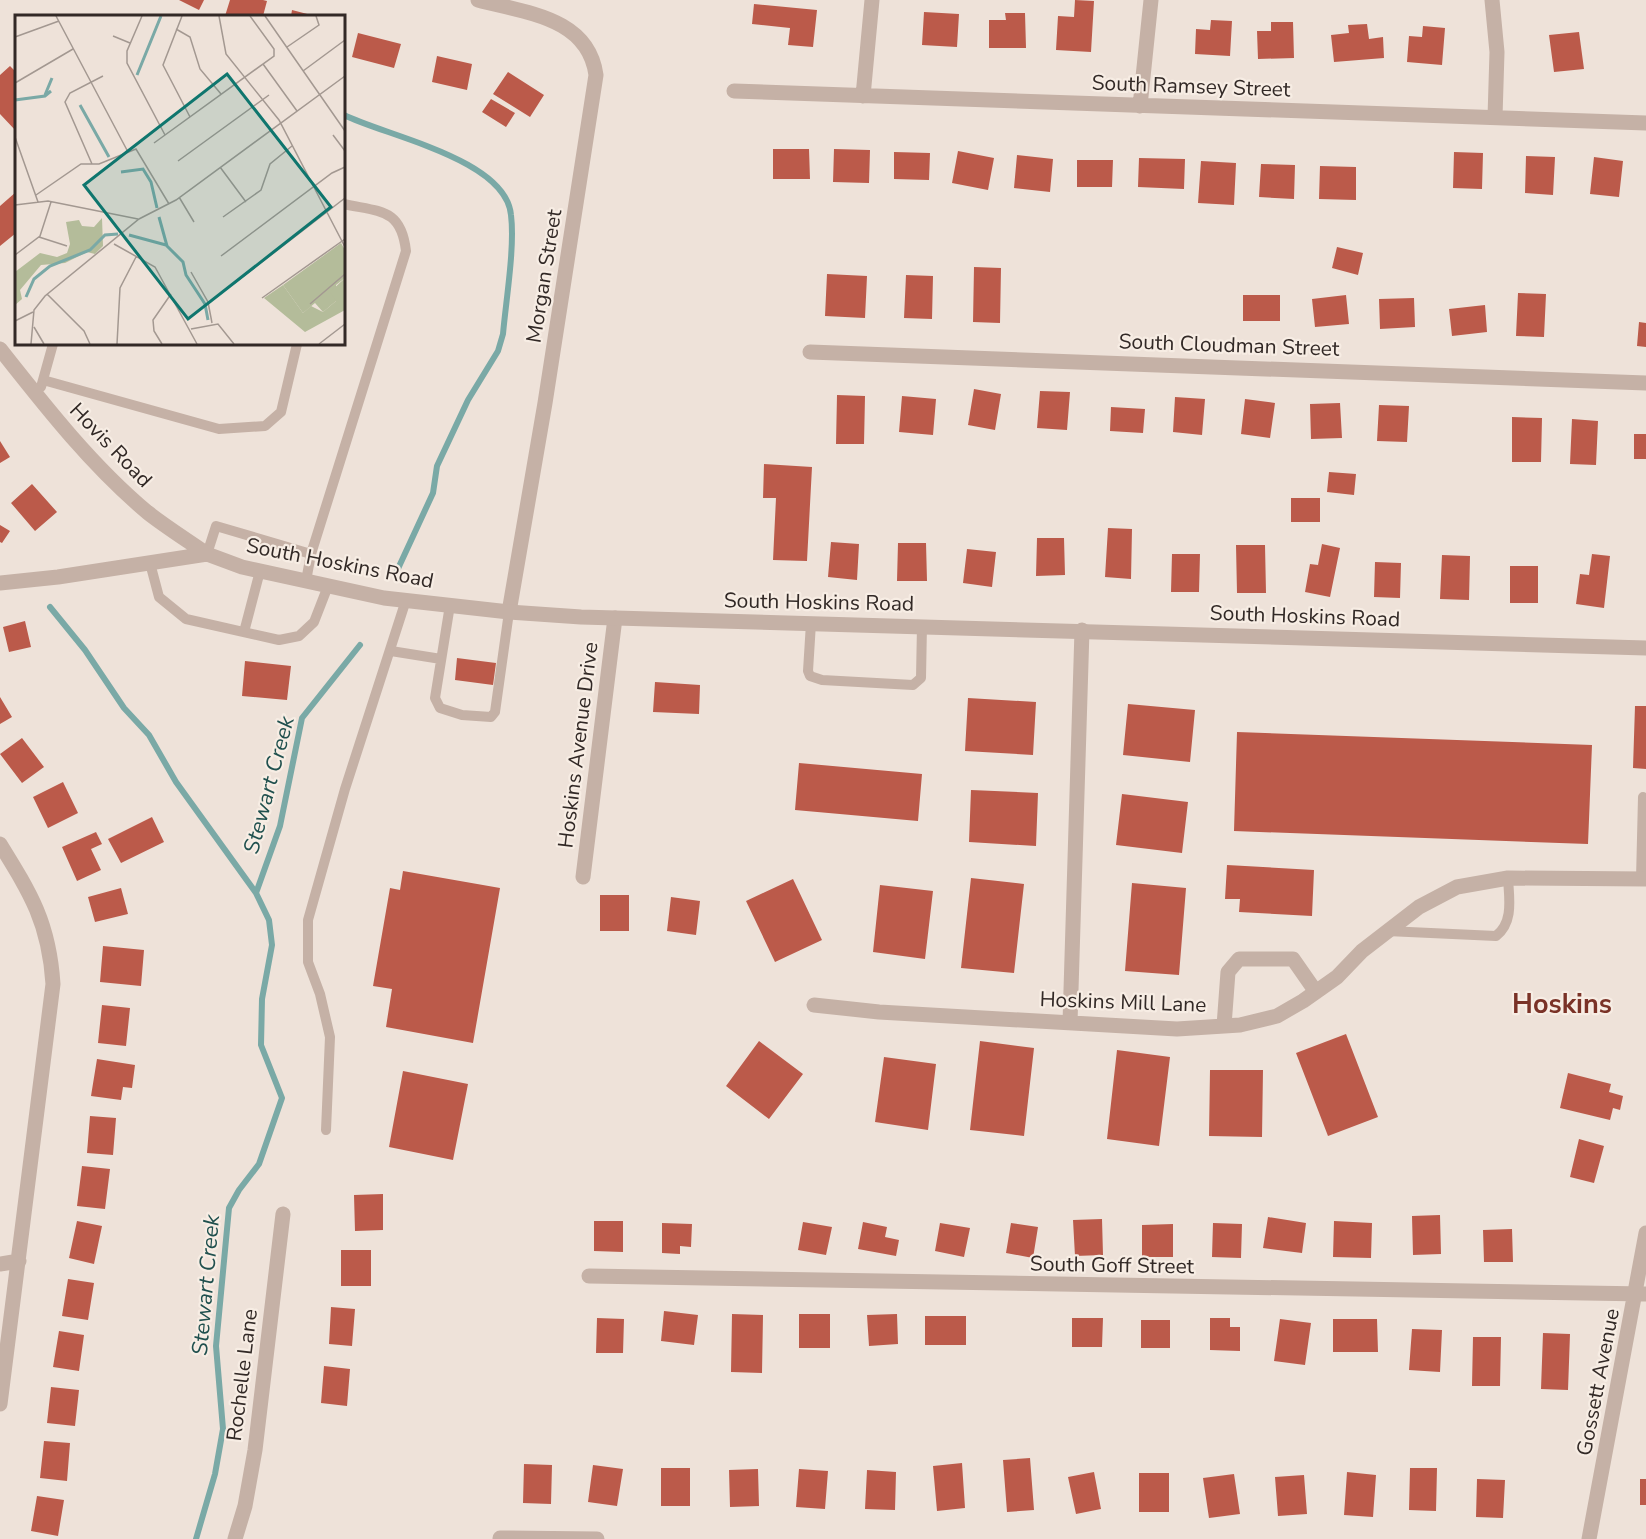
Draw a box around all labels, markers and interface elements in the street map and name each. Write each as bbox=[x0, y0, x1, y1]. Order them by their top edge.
inset map bbox=[15, 15, 345, 345]
street label: South Ramsey Street bbox=[1091, 69, 1291, 103]
street label: Morgan Street bbox=[520, 206, 568, 345]
street label: South Cloudman Street bbox=[1118, 327, 1340, 363]
street label: Hovis Road bbox=[64, 397, 158, 493]
street label: South Hoskins Road bbox=[244, 531, 436, 595]
street label: South Hoskins Road bbox=[724, 586, 914, 618]
street label: South Hoskins Road bbox=[1209, 599, 1401, 633]
street label: Hoskins Avenue Drive bbox=[551, 640, 605, 850]
water label: Stewart Creek bbox=[236, 712, 302, 857]
street label: Hoskins Mill Lane bbox=[1039, 985, 1207, 1019]
district label: Hoskins bbox=[1512, 986, 1612, 1023]
water label: Stewart Creek bbox=[185, 1212, 227, 1357]
street label: South Goff Street bbox=[1030, 1250, 1195, 1280]
street label: Gossett Avenue bbox=[1570, 1306, 1626, 1458]
street label: Rochelle Lane bbox=[220, 1307, 264, 1443]

